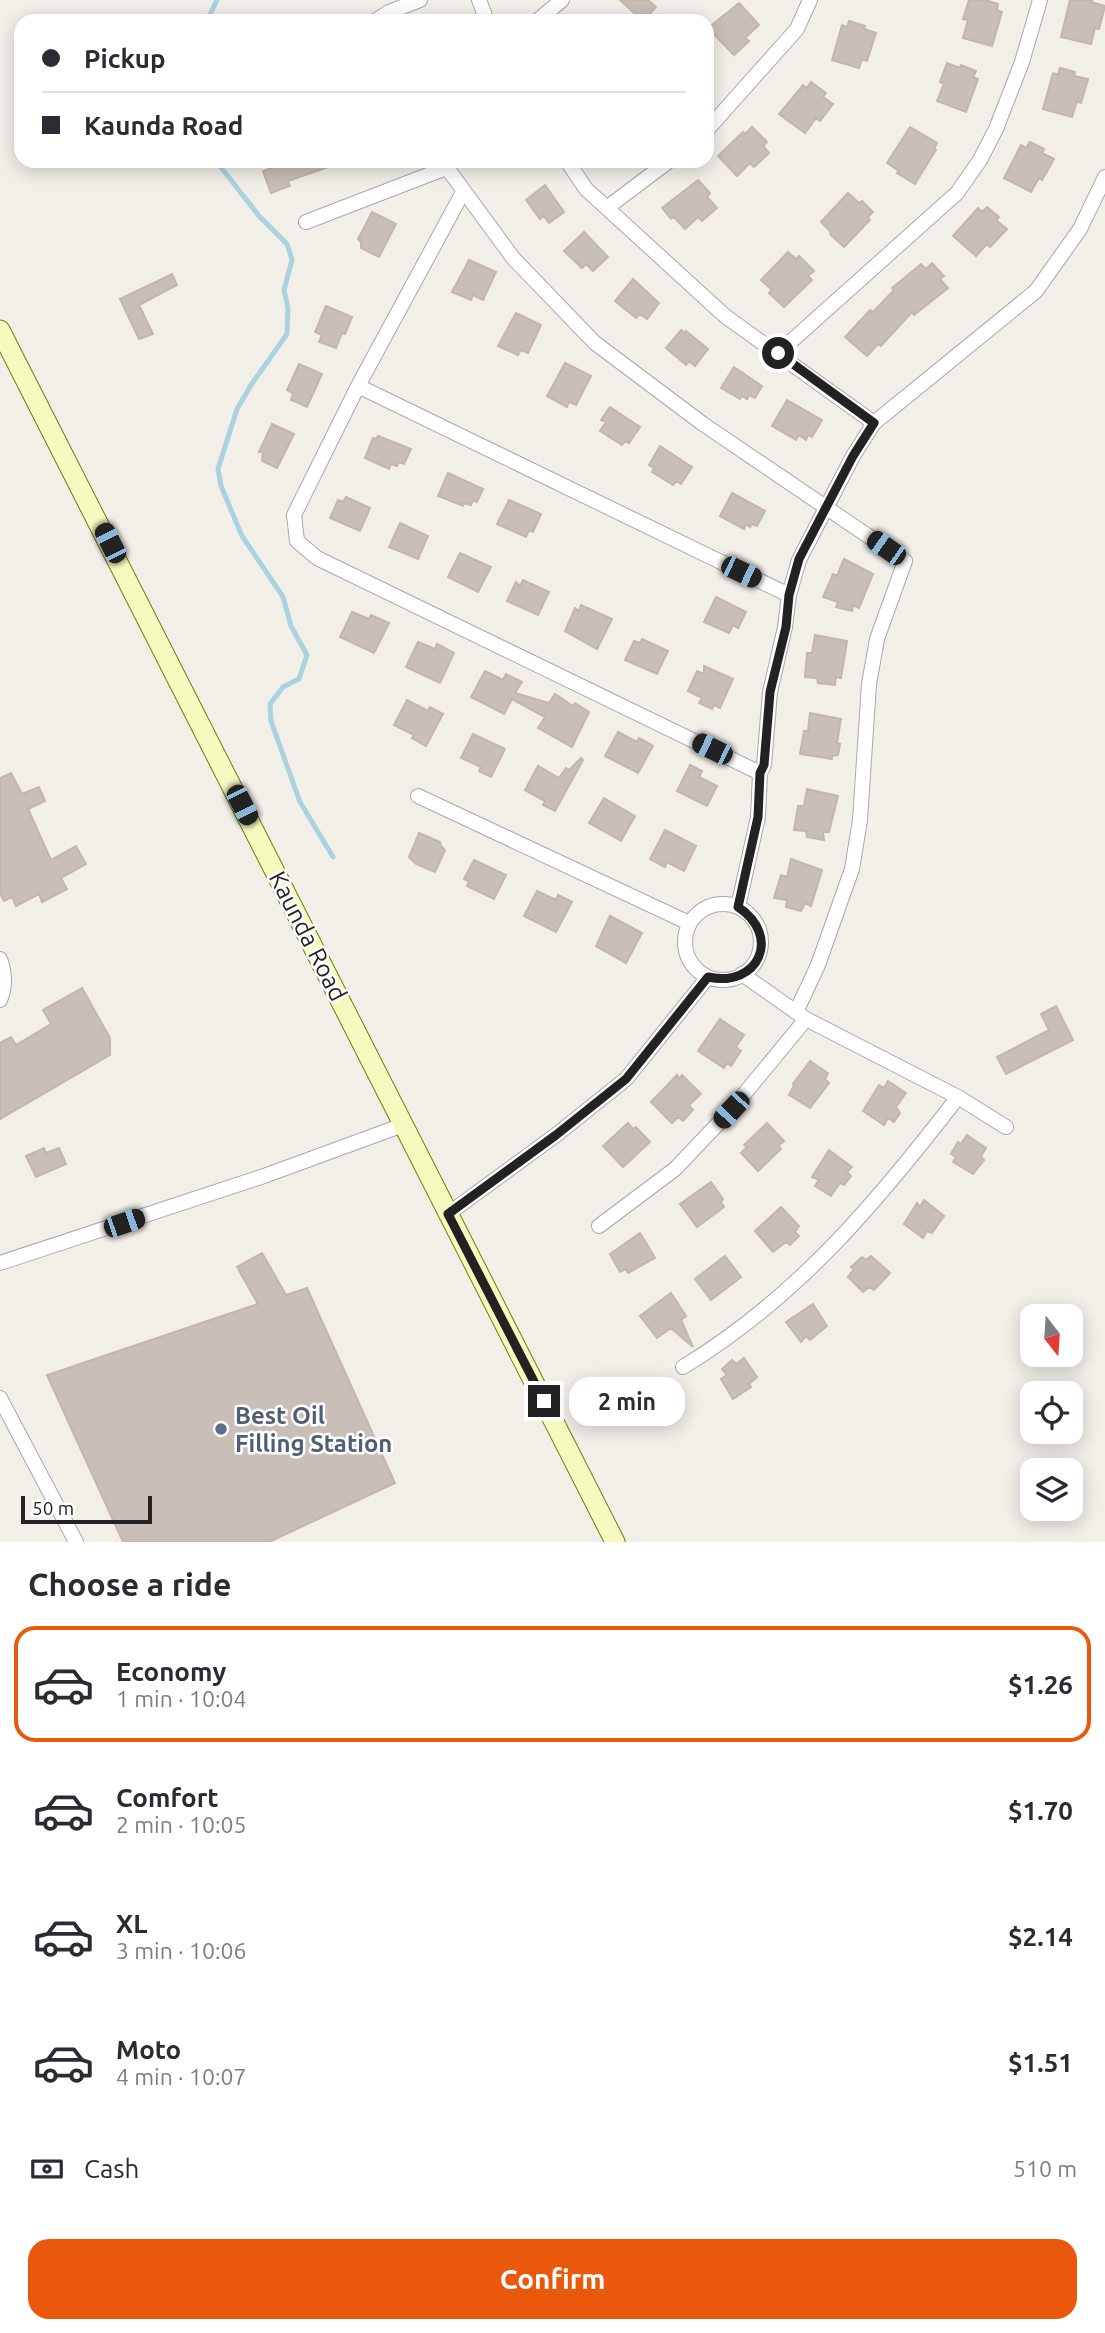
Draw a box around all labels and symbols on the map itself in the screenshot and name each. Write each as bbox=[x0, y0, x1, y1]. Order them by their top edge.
route start bbox=[762, 337, 794, 369]
car bbox=[92, 520, 129, 566]
car bbox=[863, 527, 910, 569]
car bbox=[718, 553, 765, 591]
car bbox=[689, 730, 736, 768]
car bbox=[224, 782, 261, 828]
street label: Kaunda Road bbox=[264, 867, 352, 1005]
car bbox=[709, 1087, 754, 1133]
car bbox=[101, 1206, 148, 1240]
north arrow bbox=[1020, 1304, 1083, 1367]
callout: 2 min bbox=[568, 1376, 684, 1426]
route end bbox=[528, 1385, 560, 1417]
place label: Best Oil Filling Station bbox=[235, 1402, 392, 1457]
marker: Best Oil Filling Station bbox=[213, 1421, 229, 1437]
scale bar bbox=[21, 1493, 152, 1525]

